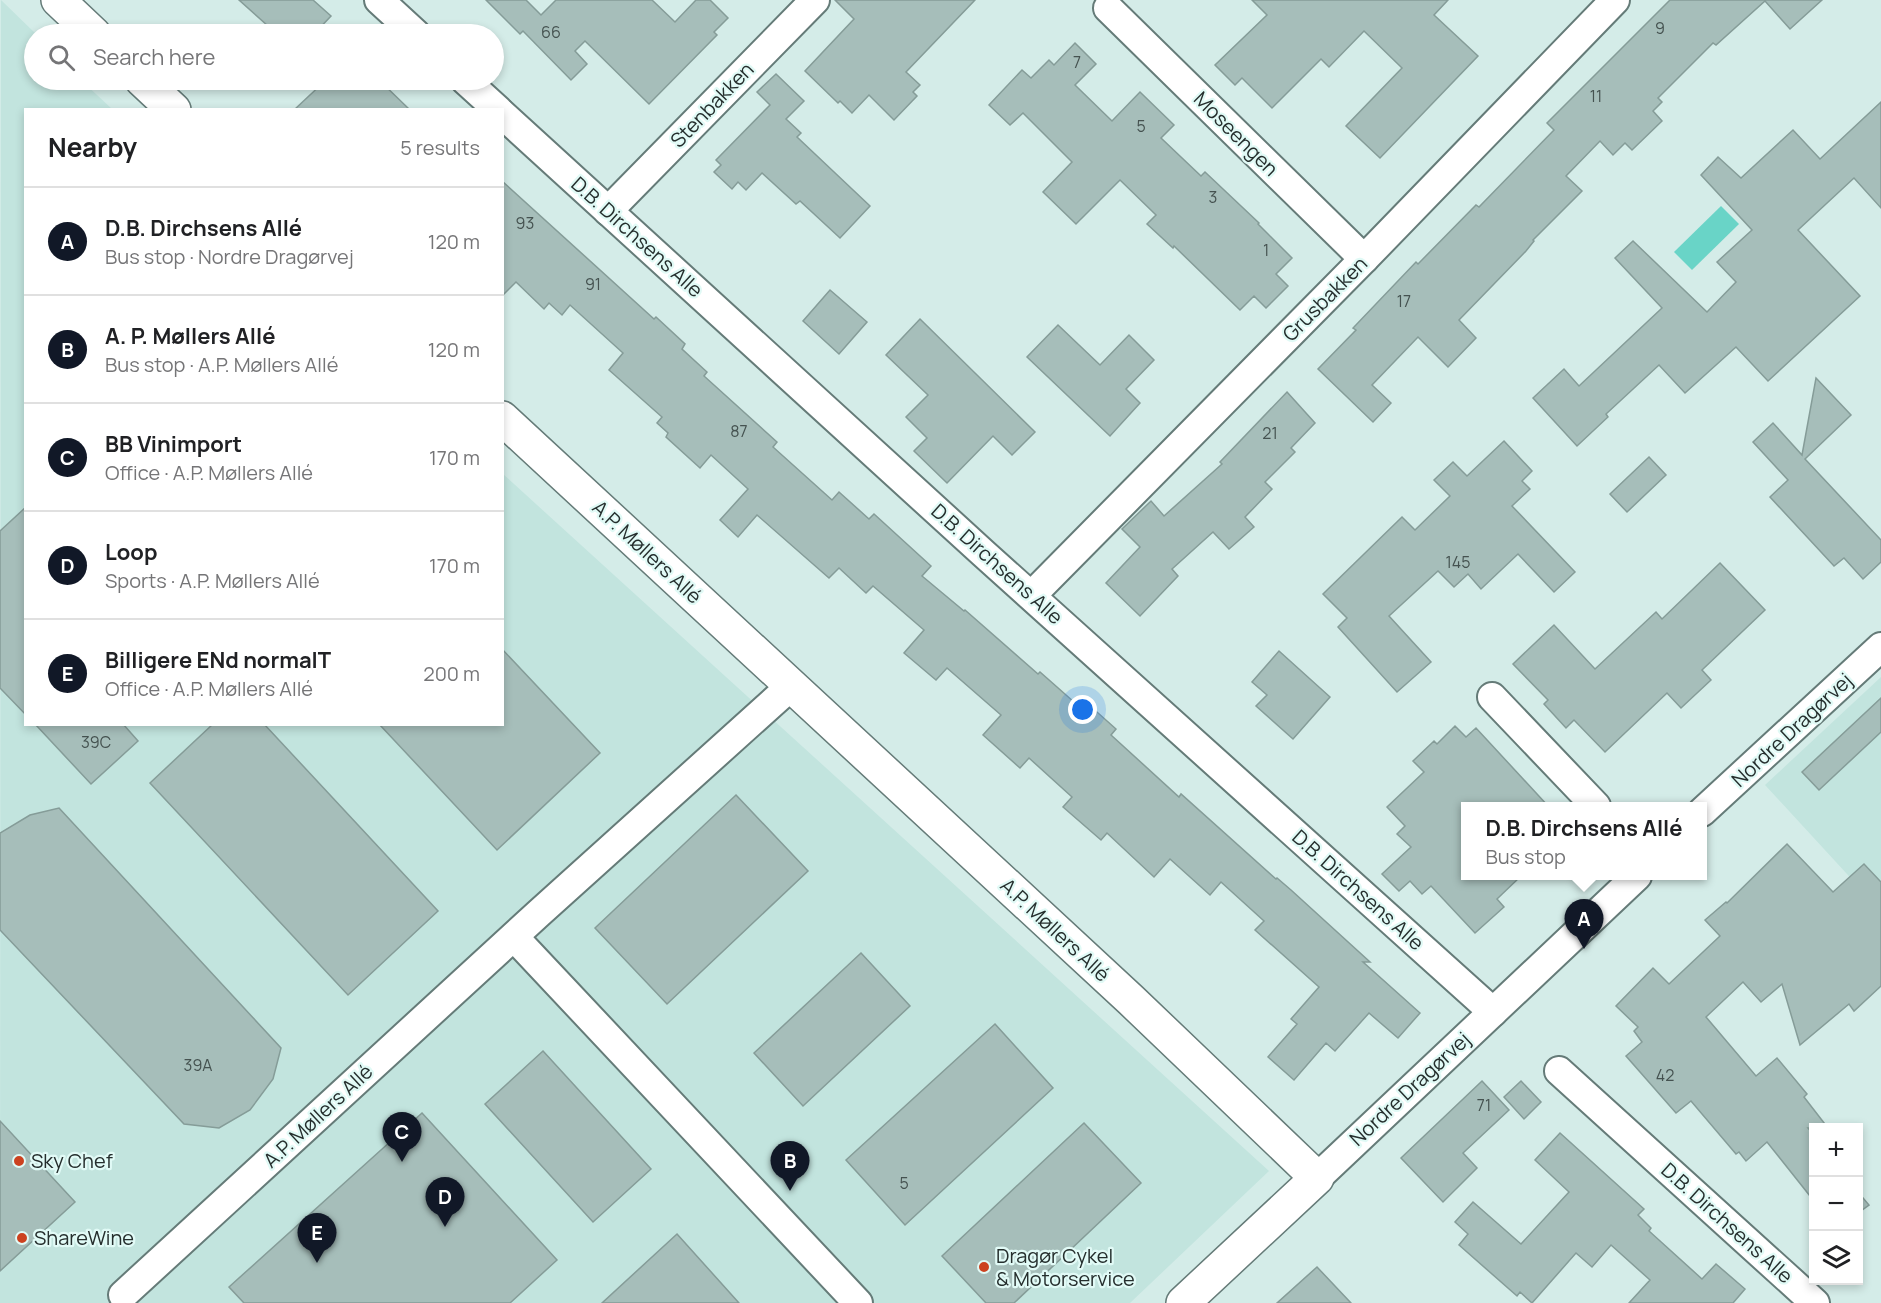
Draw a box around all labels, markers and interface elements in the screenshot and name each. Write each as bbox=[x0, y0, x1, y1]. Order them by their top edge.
house number: 9 bbox=[1655, 17, 1665, 39]
house number: 66 bbox=[541, 21, 561, 43]
search box bbox=[24, 24, 504, 90]
icon: search bbox=[45, 41, 78, 74]
text: Search here bbox=[93, 42, 215, 72]
house number: 7 bbox=[1073, 51, 1081, 73]
street label: Stenbakken bbox=[664, 56, 759, 153]
house number: 11 bbox=[1590, 85, 1602, 107]
street label: Moseengen bbox=[1188, 86, 1284, 182]
house number: 5 bbox=[1136, 115, 1146, 137]
text: Nearby bbox=[48, 129, 137, 165]
text: 5 results bbox=[400, 134, 480, 161]
street label: D.B. Dirchsens Alle bbox=[566, 170, 709, 303]
house number: 3 bbox=[1209, 186, 1217, 208]
house number: 93 bbox=[516, 212, 534, 234]
text: D.B. Dirchsens Allé bbox=[105, 213, 302, 243]
text: A bbox=[61, 228, 74, 255]
text: 120 m bbox=[428, 228, 480, 255]
house number: 1 bbox=[1263, 239, 1269, 261]
text: Bus stop · Nordre Dragørvej bbox=[105, 243, 354, 270]
street label: Grusbakken bbox=[1276, 250, 1373, 347]
house number: 91 bbox=[585, 273, 601, 295]
house number: 17 bbox=[1397, 290, 1411, 312]
text: A. P. Møllers Allé bbox=[105, 321, 275, 351]
text: B bbox=[61, 336, 74, 363]
text: 120 m bbox=[428, 336, 480, 363]
text: Bus stop · A.P. Møllers Allé bbox=[105, 351, 338, 378]
house number: 87 bbox=[730, 420, 748, 442]
house number: 21 bbox=[1262, 422, 1278, 444]
text: BB Vinimport bbox=[105, 429, 242, 459]
text: C bbox=[60, 444, 75, 471]
text: 170 m bbox=[429, 444, 480, 471]
text: Office · A.P. Møllers Allé bbox=[105, 459, 313, 486]
street label: A.P. Møllers Allé bbox=[587, 494, 708, 609]
street label: D.B. Dirchsens Alle bbox=[926, 497, 1069, 630]
text: Loop bbox=[105, 537, 157, 567]
house number: 145 bbox=[1446, 551, 1470, 573]
text: D bbox=[60, 552, 75, 579]
text: 170 m bbox=[429, 552, 480, 579]
text: Sports · A.P. Møllers Allé bbox=[105, 567, 320, 594]
text: Billigere ENd normalT bbox=[105, 645, 331, 675]
text: E bbox=[62, 660, 73, 687]
text: 200 m bbox=[423, 660, 480, 687]
street label: Nordre Dragørvej bbox=[1725, 667, 1858, 793]
text: Office · A.P. Møllers Allé bbox=[105, 675, 313, 702]
your location bbox=[1068, 695, 1097, 724]
house number: 39C bbox=[81, 731, 111, 753]
popup bbox=[1461, 802, 1707, 880]
text: D.B. Dirchsens Allé bbox=[1485, 813, 1683, 843]
street label: D.B. Dirchsens Alle bbox=[1287, 823, 1430, 956]
text: Bus stop bbox=[1485, 843, 1566, 870]
street label: A.P. Møllers Allé bbox=[995, 872, 1116, 987]
pin: A bbox=[1564, 900, 1604, 949]
street label: Nordre Dragørvej bbox=[1343, 1026, 1476, 1152]
house number: 39A bbox=[184, 1054, 212, 1076]
street label: A.P. Møllers Allé bbox=[257, 1058, 378, 1173]
house number: 42 bbox=[1656, 1064, 1674, 1086]
house number: 71 bbox=[1477, 1094, 1491, 1116]
pin: C bbox=[382, 1112, 422, 1162]
map controls bbox=[1809, 1123, 1863, 1285]
button: + bbox=[1809, 1123, 1863, 1177]
pin: B bbox=[770, 1142, 810, 1191]
place label: Sky Chef bbox=[31, 1147, 113, 1174]
marker: Sky Chef bbox=[12, 1154, 26, 1168]
street label: D.B. Dirchsens Alle bbox=[1656, 1156, 1799, 1289]
house number: 5 bbox=[899, 1172, 909, 1194]
button: − bbox=[1809, 1177, 1863, 1231]
pin: D bbox=[426, 1178, 464, 1227]
pin: E bbox=[298, 1214, 336, 1263]
place label: ShareWine bbox=[34, 1224, 134, 1251]
marker: ShareWine bbox=[15, 1231, 29, 1245]
button: layers bbox=[1809, 1231, 1863, 1285]
place label: Dragør Cykel & Motorservice bbox=[996, 1242, 1135, 1292]
marker: Dragør Cykel & Motorservice bbox=[977, 1260, 991, 1274]

